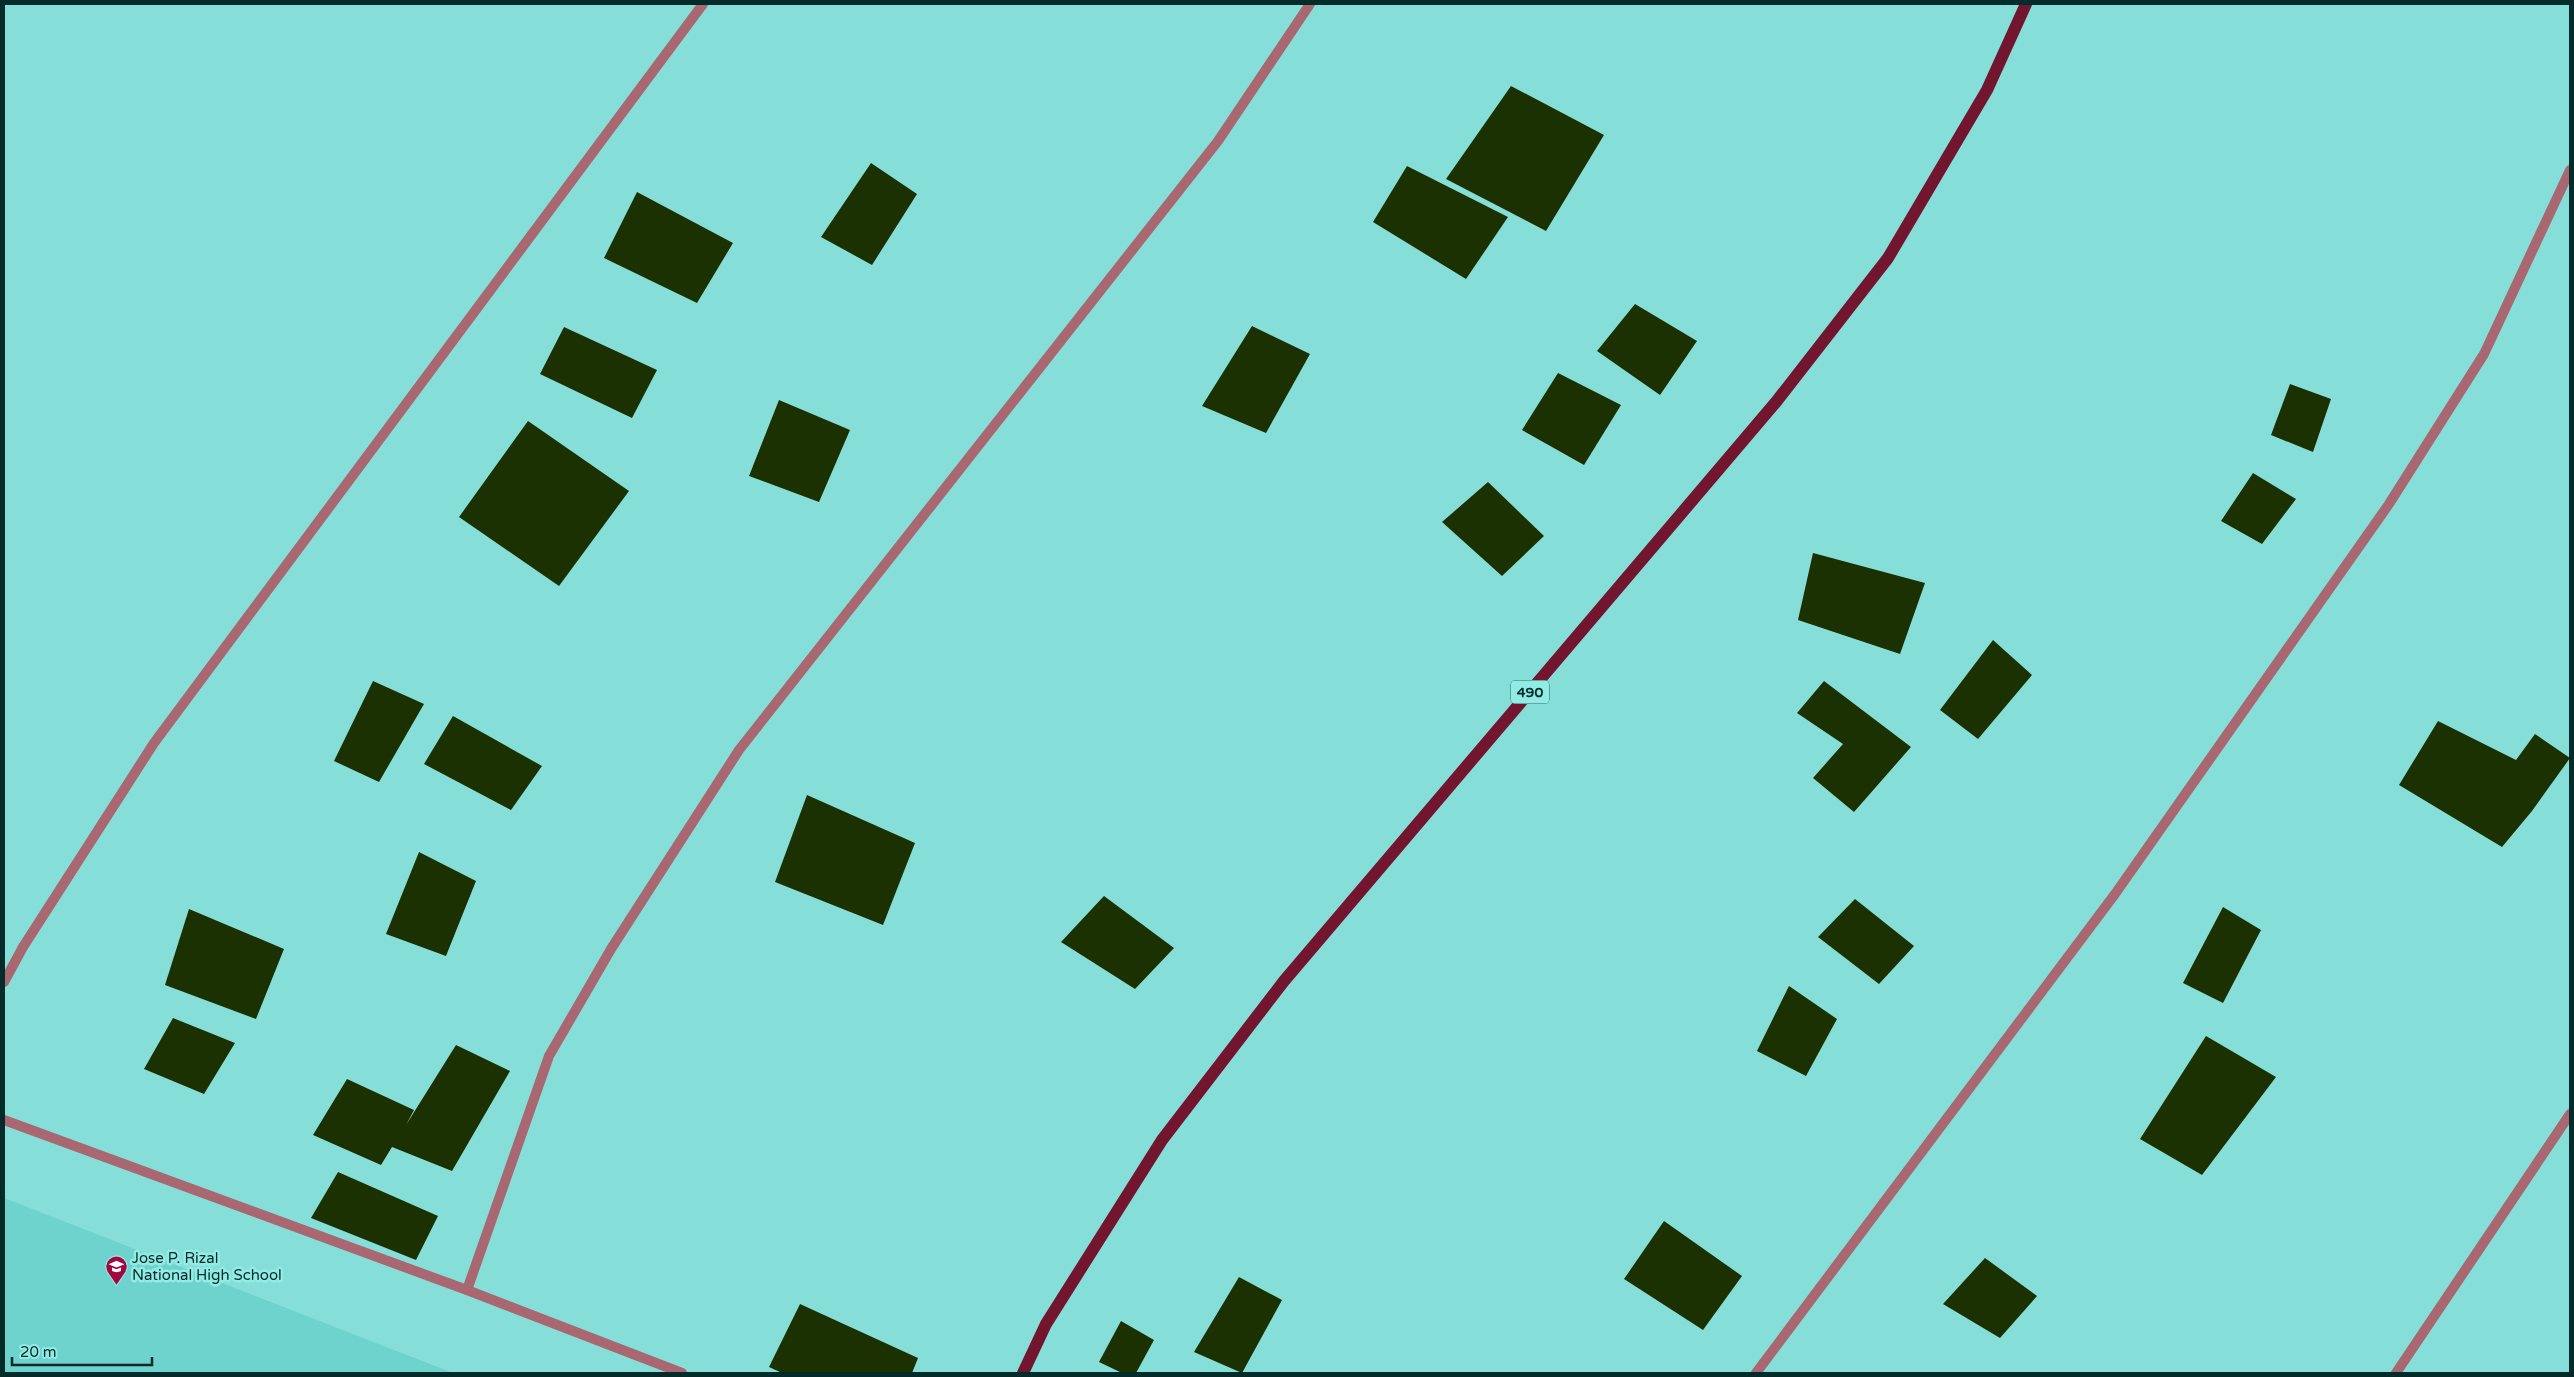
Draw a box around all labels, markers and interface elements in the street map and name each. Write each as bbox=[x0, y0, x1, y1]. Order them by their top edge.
road number: 490 bbox=[1511, 680, 1549, 704]
place label: Jose P. Rizal National High School bbox=[132, 1249, 282, 1284]
school or university icon: Jose P. Rizal National High School bbox=[104, 1255, 128, 1286]
scale bar bbox=[12, 1334, 152, 1366]
text: 20 m bbox=[20, 1343, 57, 1361]

